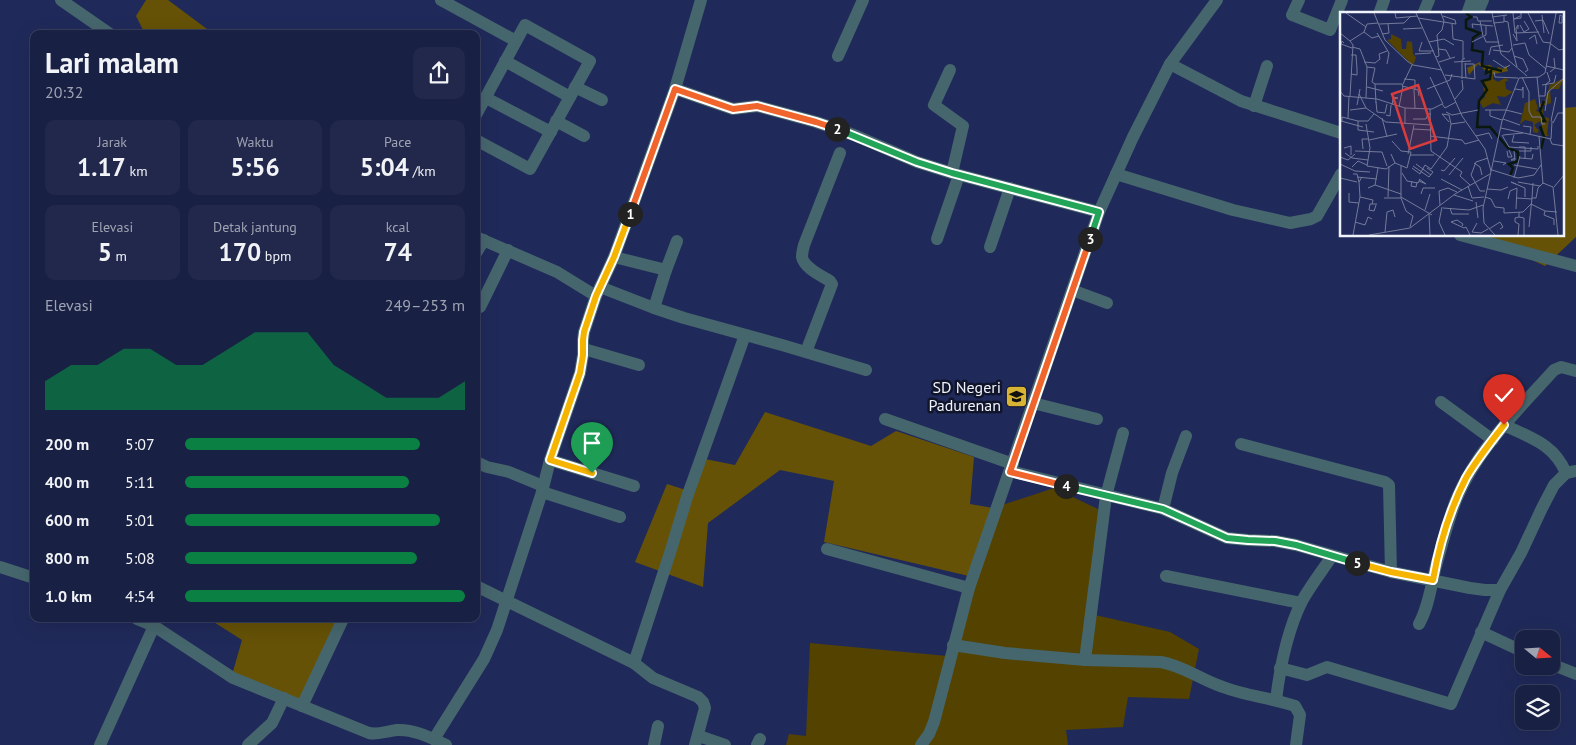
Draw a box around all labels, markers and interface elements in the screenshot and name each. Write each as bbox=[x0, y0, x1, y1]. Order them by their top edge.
inset map bbox=[1340, 12, 1564, 236]
text: Lari malam bbox=[45, 44, 179, 81]
button: share bbox=[413, 47, 465, 99]
text: 20:32 bbox=[45, 82, 83, 102]
pin: 2 bbox=[824, 116, 850, 142]
text: 2 bbox=[834, 120, 841, 138]
text: Jarak bbox=[98, 133, 127, 151]
text: Waktu bbox=[237, 133, 273, 151]
text: Pace bbox=[384, 133, 411, 151]
text: 1.17 bbox=[77, 151, 126, 183]
text: 5:56 bbox=[230, 151, 280, 183]
text: 5:04 bbox=[360, 151, 409, 183]
text: km bbox=[126, 162, 148, 180]
text: /km bbox=[409, 162, 436, 180]
pin: 1 bbox=[618, 202, 642, 226]
text: 1 bbox=[627, 205, 634, 223]
text: Elevasi bbox=[91, 218, 133, 236]
text: Detak jantung bbox=[213, 218, 297, 236]
text: kcal bbox=[386, 218, 410, 236]
pin: 3 bbox=[1078, 226, 1102, 252]
text: 3 bbox=[1087, 230, 1094, 248]
text: 5 bbox=[98, 236, 112, 268]
text: 170 bbox=[219, 236, 261, 268]
text: 74 bbox=[383, 236, 412, 268]
text: m bbox=[112, 247, 127, 265]
text: bpm bbox=[261, 247, 291, 265]
text: Elevasi bbox=[45, 295, 93, 315]
text: 249–253 m bbox=[385, 295, 465, 315]
pin bbox=[1483, 374, 1525, 425]
place label: SD Negeri Padurenan bbox=[928, 377, 1001, 415]
icon: check bbox=[1490, 381, 1518, 409]
school or university icon: SD Negeri Padurenan bbox=[1005, 384, 1029, 408]
pin bbox=[571, 422, 613, 473]
icon: arrive bbox=[578, 429, 606, 457]
text: 200 m bbox=[45, 434, 89, 454]
text: 5:07 bbox=[125, 434, 155, 454]
text: 400 m bbox=[45, 472, 89, 492]
text: 5:11 bbox=[125, 472, 155, 492]
pin: 4 bbox=[1054, 474, 1078, 498]
text: 4 bbox=[1063, 477, 1070, 495]
text: 600 m bbox=[45, 510, 89, 530]
text: 5:01 bbox=[125, 510, 155, 530]
text: 800 m bbox=[45, 548, 89, 568]
text: 5:08 bbox=[125, 548, 155, 568]
pin: 5 bbox=[1344, 550, 1370, 576]
text: 5 bbox=[1354, 554, 1361, 572]
text: 1.0 km bbox=[45, 586, 92, 606]
text: 4:54 bbox=[125, 586, 155, 606]
north arrow bbox=[1515, 630, 1560, 675]
map controls bbox=[1515, 630, 1560, 730]
button: layers bbox=[1515, 685, 1560, 730]

